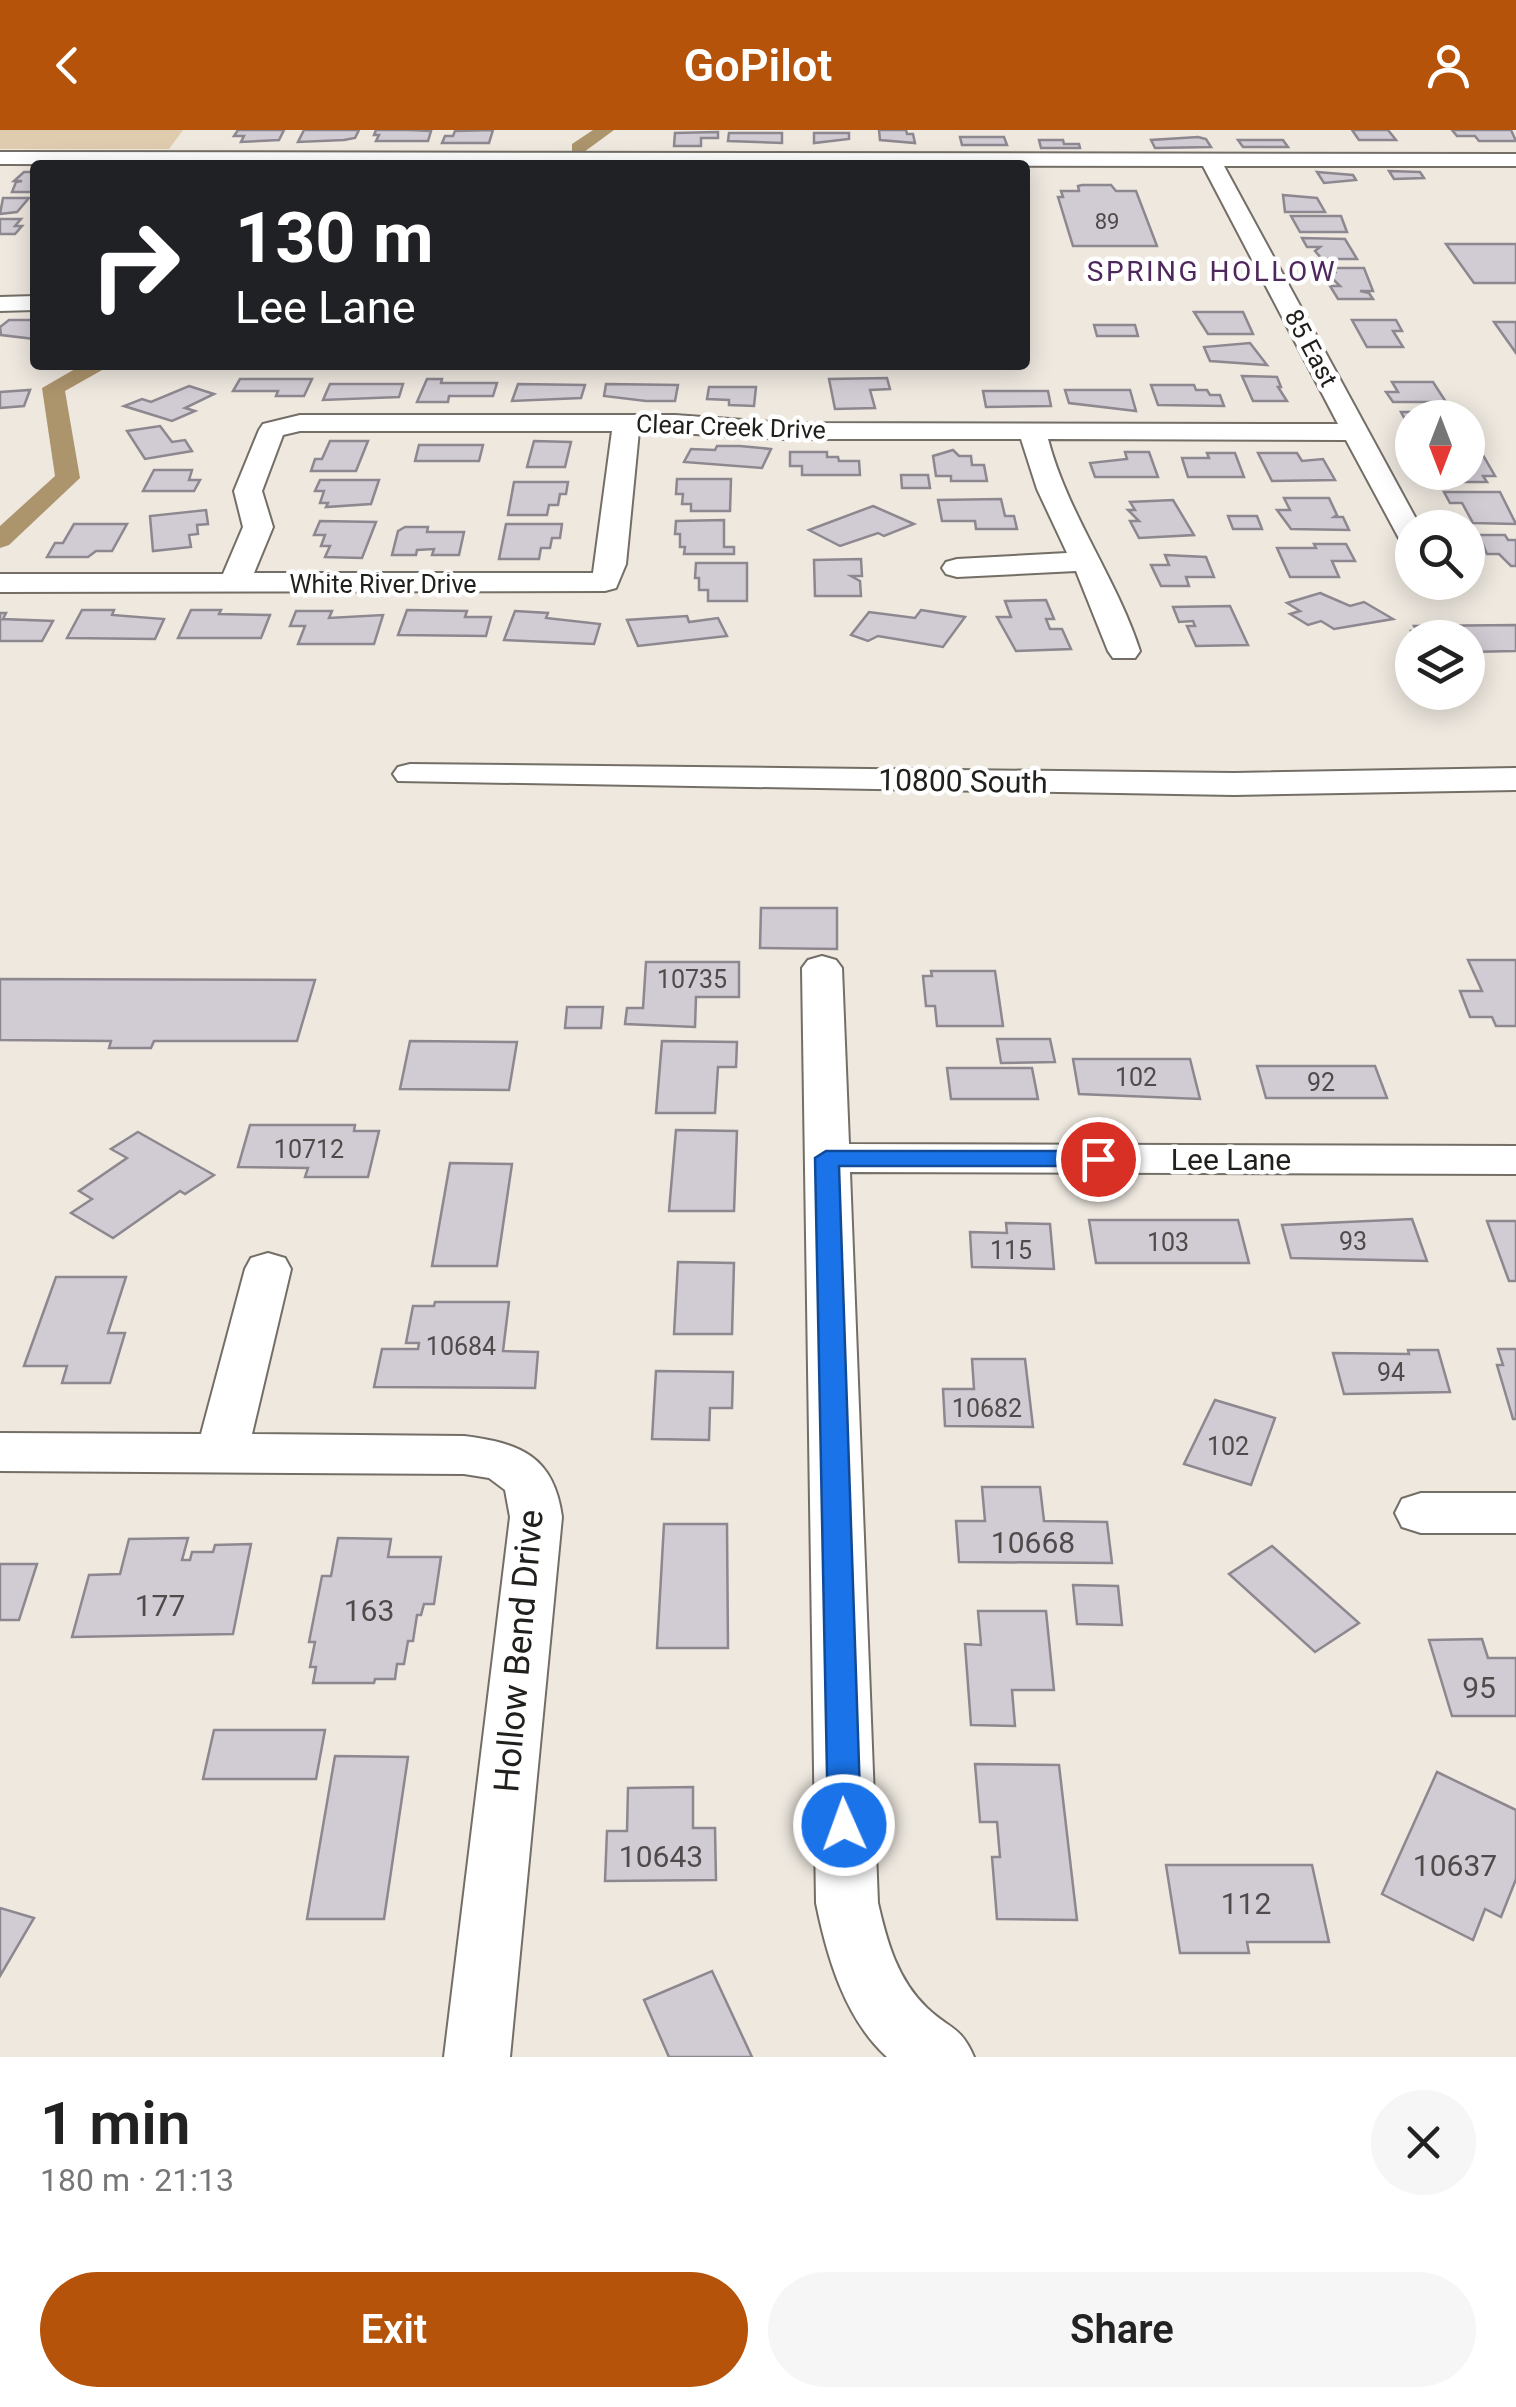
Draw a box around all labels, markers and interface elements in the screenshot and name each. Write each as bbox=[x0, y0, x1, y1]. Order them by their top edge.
icon: back bbox=[40, 38, 95, 93]
icon: person bbox=[1421, 38, 1476, 93]
text: GoPilot bbox=[684, 39, 832, 92]
text: 130 m bbox=[235, 197, 434, 279]
icon: right bbox=[70, 200, 200, 330]
house number: 89 bbox=[1095, 209, 1119, 234]
district label: SPRING HOLLOW bbox=[1087, 255, 1337, 288]
text: Lee Lane bbox=[235, 281, 416, 334]
street label: 85 East bbox=[1279, 304, 1343, 392]
north arrow bbox=[1395, 400, 1485, 490]
map controls bbox=[1395, 400, 1485, 710]
street label: Clear Creek Drive bbox=[636, 409, 826, 445]
button: search bbox=[1395, 510, 1485, 600]
street label: White River Drive bbox=[289, 570, 477, 599]
button: layers bbox=[1395, 620, 1485, 710]
street label: 10800 South bbox=[878, 762, 1048, 800]
house number: 10735 bbox=[657, 965, 727, 994]
house number: 102 bbox=[1115, 1063, 1157, 1092]
house number: 92 bbox=[1307, 1068, 1335, 1097]
pin bbox=[1056, 1117, 1141, 1202]
icon: arrive bbox=[1071, 1132, 1126, 1187]
house number: 10712 bbox=[274, 1135, 344, 1164]
street label: Lee Lane bbox=[1171, 1142, 1291, 1177]
house number: 93 bbox=[1339, 1227, 1367, 1256]
house number: 103 bbox=[1147, 1228, 1189, 1257]
house number: 115 bbox=[990, 1236, 1032, 1265]
house number: 10684 bbox=[426, 1332, 496, 1361]
house number: 94 bbox=[1377, 1358, 1405, 1387]
house number: 10682 bbox=[952, 1394, 1022, 1423]
house number: 102 bbox=[1207, 1432, 1249, 1461]
street label: Hollow Bend Drive bbox=[486, 1508, 552, 1794]
house number: 10668 bbox=[991, 1525, 1075, 1560]
house number: 177 bbox=[135, 1588, 185, 1623]
house number: 163 bbox=[344, 1593, 394, 1628]
house number: 95 bbox=[1462, 1670, 1496, 1705]
position arrow bbox=[792, 1773, 896, 1877]
house number: 10643 bbox=[619, 1839, 703, 1874]
house number: 10637 bbox=[1413, 1848, 1497, 1883]
house number: 112 bbox=[1221, 1886, 1271, 1921]
text: 1 min bbox=[40, 2088, 190, 2159]
button: close bbox=[1371, 2090, 1476, 2195]
text: 180 m · 21:13 bbox=[40, 2161, 234, 2199]
button: Exit bbox=[40, 2272, 748, 2387]
button: Share bbox=[768, 2272, 1476, 2387]

